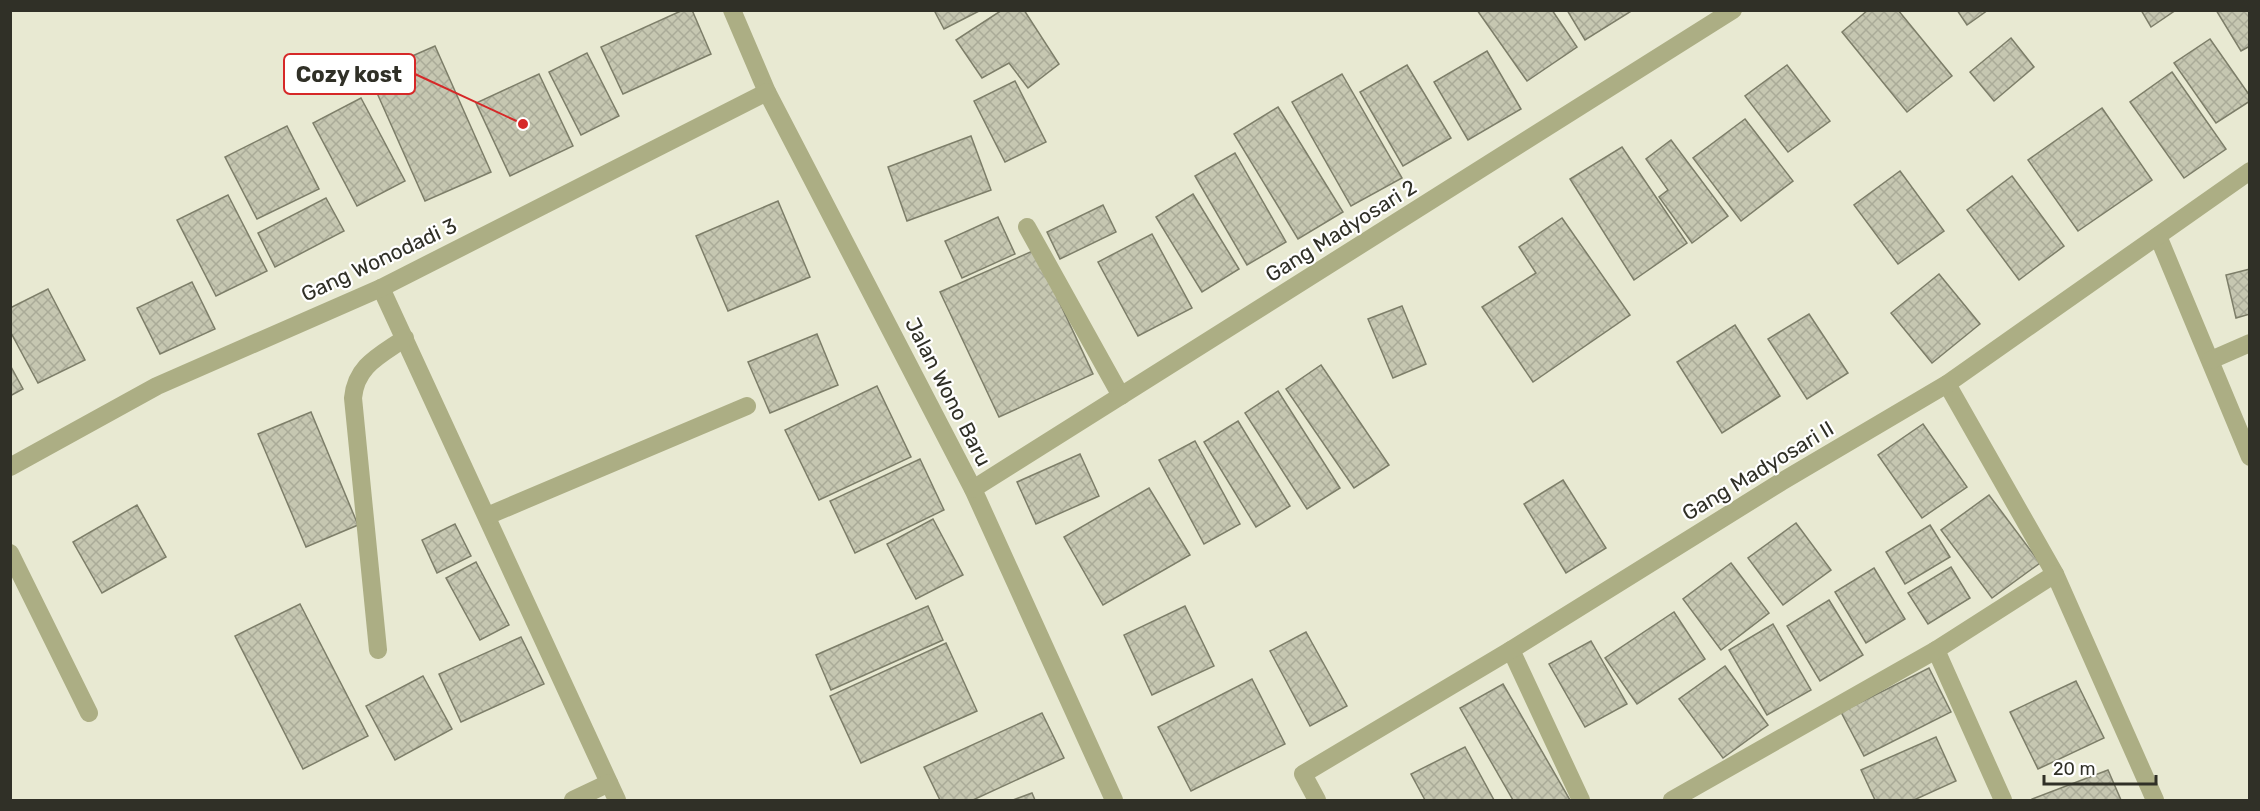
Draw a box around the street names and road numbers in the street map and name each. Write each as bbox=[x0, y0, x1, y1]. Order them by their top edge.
street label: Gang Madyosari 2 bbox=[1261, 174, 1421, 287]
street label: Gang Wonodadi 3 bbox=[297, 213, 460, 307]
street label: Jalan Wono Baru bbox=[900, 313, 997, 470]
street label: Gang Madyosari II bbox=[1677, 415, 1838, 526]

